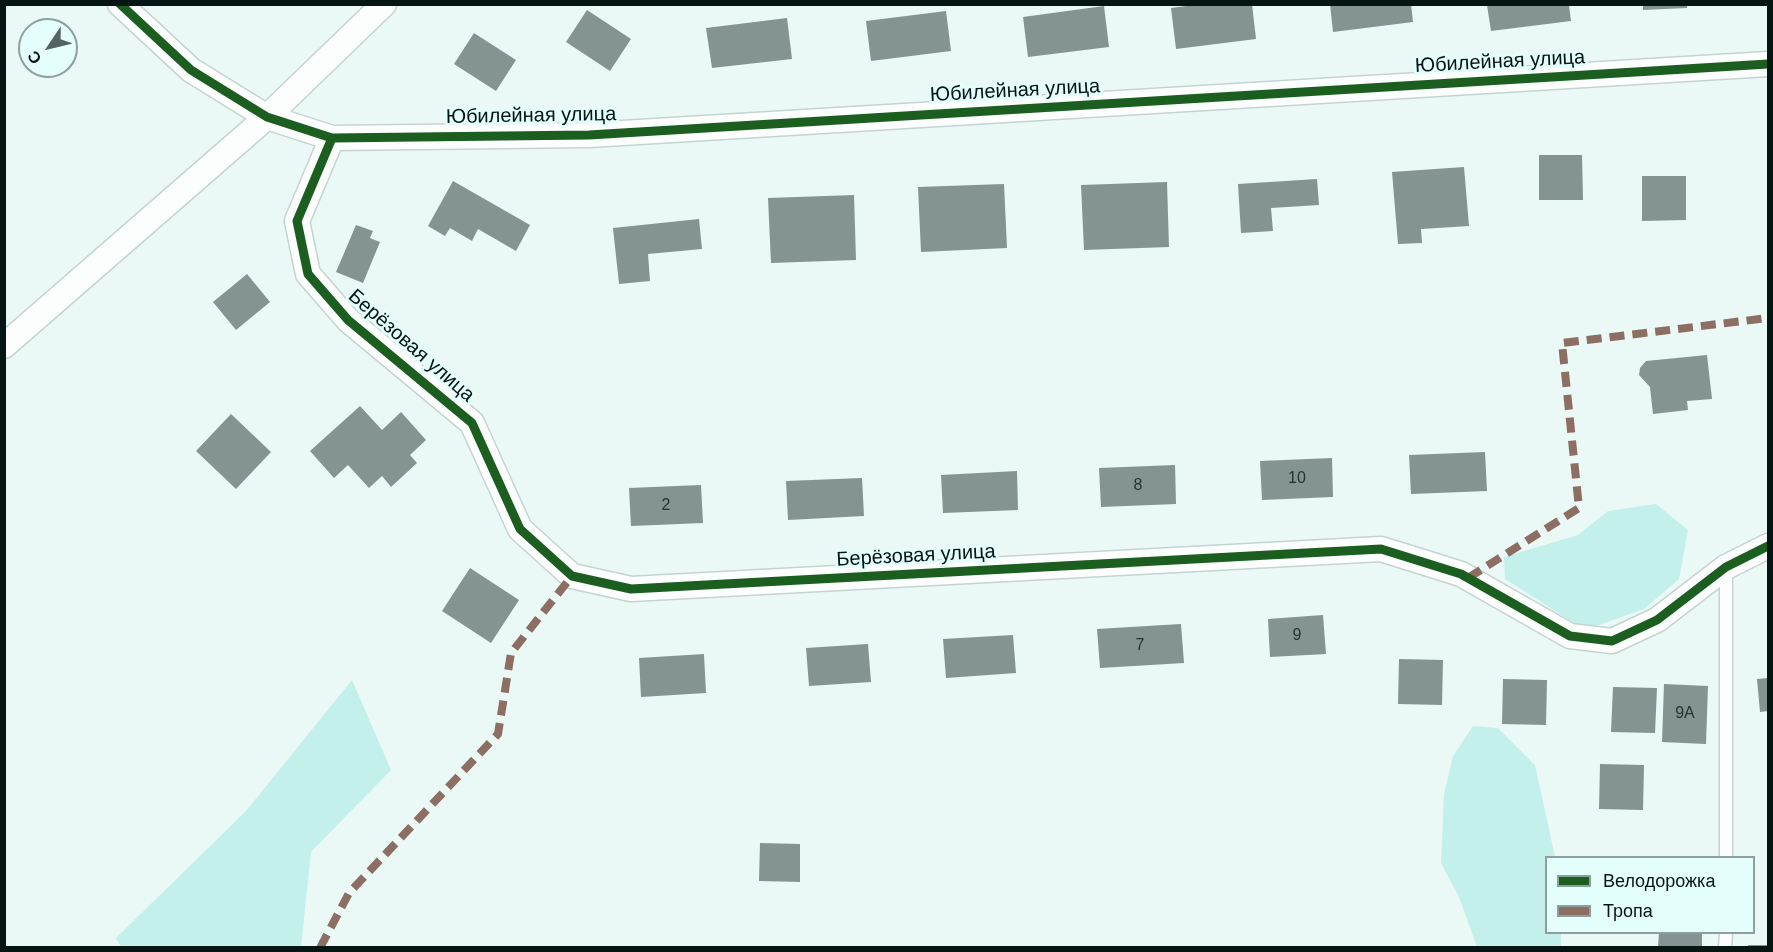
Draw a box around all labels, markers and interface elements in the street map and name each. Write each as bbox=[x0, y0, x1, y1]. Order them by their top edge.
north arrow bbox=[18, 18, 78, 78]
street label: Юбилейная улица bbox=[1414, 46, 1586, 78]
text: С bbox=[24, 48, 45, 67]
street label: Юбилейная улица bbox=[929, 75, 1101, 107]
street label: Юбилейная улица bbox=[446, 103, 616, 129]
street label: Берёзовая улица bbox=[343, 285, 479, 407]
house number: 10 bbox=[1288, 469, 1306, 489]
house number: 8 bbox=[1134, 476, 1142, 496]
house number: 2 bbox=[662, 496, 670, 516]
street label: Берёзовая улица bbox=[836, 540, 996, 572]
house number: 9 bbox=[1293, 626, 1301, 646]
house number: 7 bbox=[1136, 636, 1144, 656]
house number: 9А bbox=[1675, 704, 1695, 724]
legend bbox=[1545, 856, 1755, 934]
text: Велодорожка bbox=[1603, 871, 1715, 891]
text: Тропа bbox=[1603, 901, 1653, 921]

